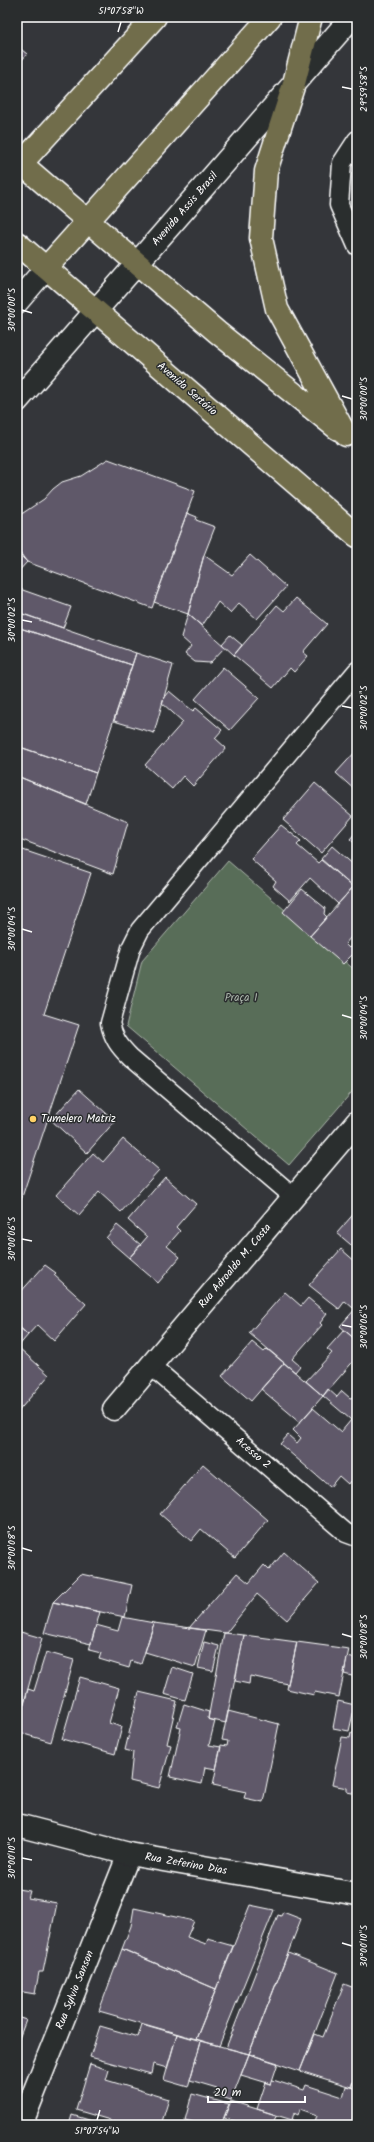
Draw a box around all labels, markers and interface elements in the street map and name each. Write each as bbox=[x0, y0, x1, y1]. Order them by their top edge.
text: 51°07'58"W bbox=[98, 3, 144, 19]
text: 29°59'58"S bbox=[356, 65, 372, 112]
street label: Avenida Assis Brasil bbox=[148, 168, 223, 250]
text: 30°00'00"S bbox=[4, 287, 20, 332]
street label: Avenida Sertório bbox=[153, 358, 221, 420]
text: 30°00'00"S bbox=[356, 376, 372, 421]
text: 30°00'02"S bbox=[4, 597, 20, 642]
text: 30°00'02"S bbox=[356, 685, 372, 730]
text: 30°00'04"S bbox=[4, 906, 20, 951]
park label: Praça 1 bbox=[225, 989, 257, 1007]
text: 30°00'04"S bbox=[356, 995, 372, 1040]
place label: Tumelero Matriz bbox=[41, 1110, 116, 1128]
marker: Tumelero Matriz bbox=[28, 1114, 38, 1124]
text: 30°00'06"S bbox=[4, 1216, 20, 1261]
street label: Rua Adroaldo M. Costa bbox=[194, 1220, 276, 1312]
text: 30°00'06"S bbox=[356, 1304, 372, 1349]
street label: Acesso 2 bbox=[231, 1433, 275, 1473]
text: 30°00'08"S bbox=[4, 1525, 20, 1571]
text: 30°00'08"S bbox=[356, 1614, 372, 1660]
text: 30°00'10"S bbox=[4, 1836, 20, 1879]
street label: Rua Zeferino Dias bbox=[143, 1848, 229, 1880]
text: 30°00'10"S bbox=[356, 1924, 372, 1967]
street label: Rua Sylvio Sanson bbox=[51, 1948, 99, 2032]
scale bar bbox=[208, 2078, 305, 2104]
text: 20 m bbox=[214, 2083, 242, 2102]
text: 51°07'54"W bbox=[75, 2123, 120, 2139]

